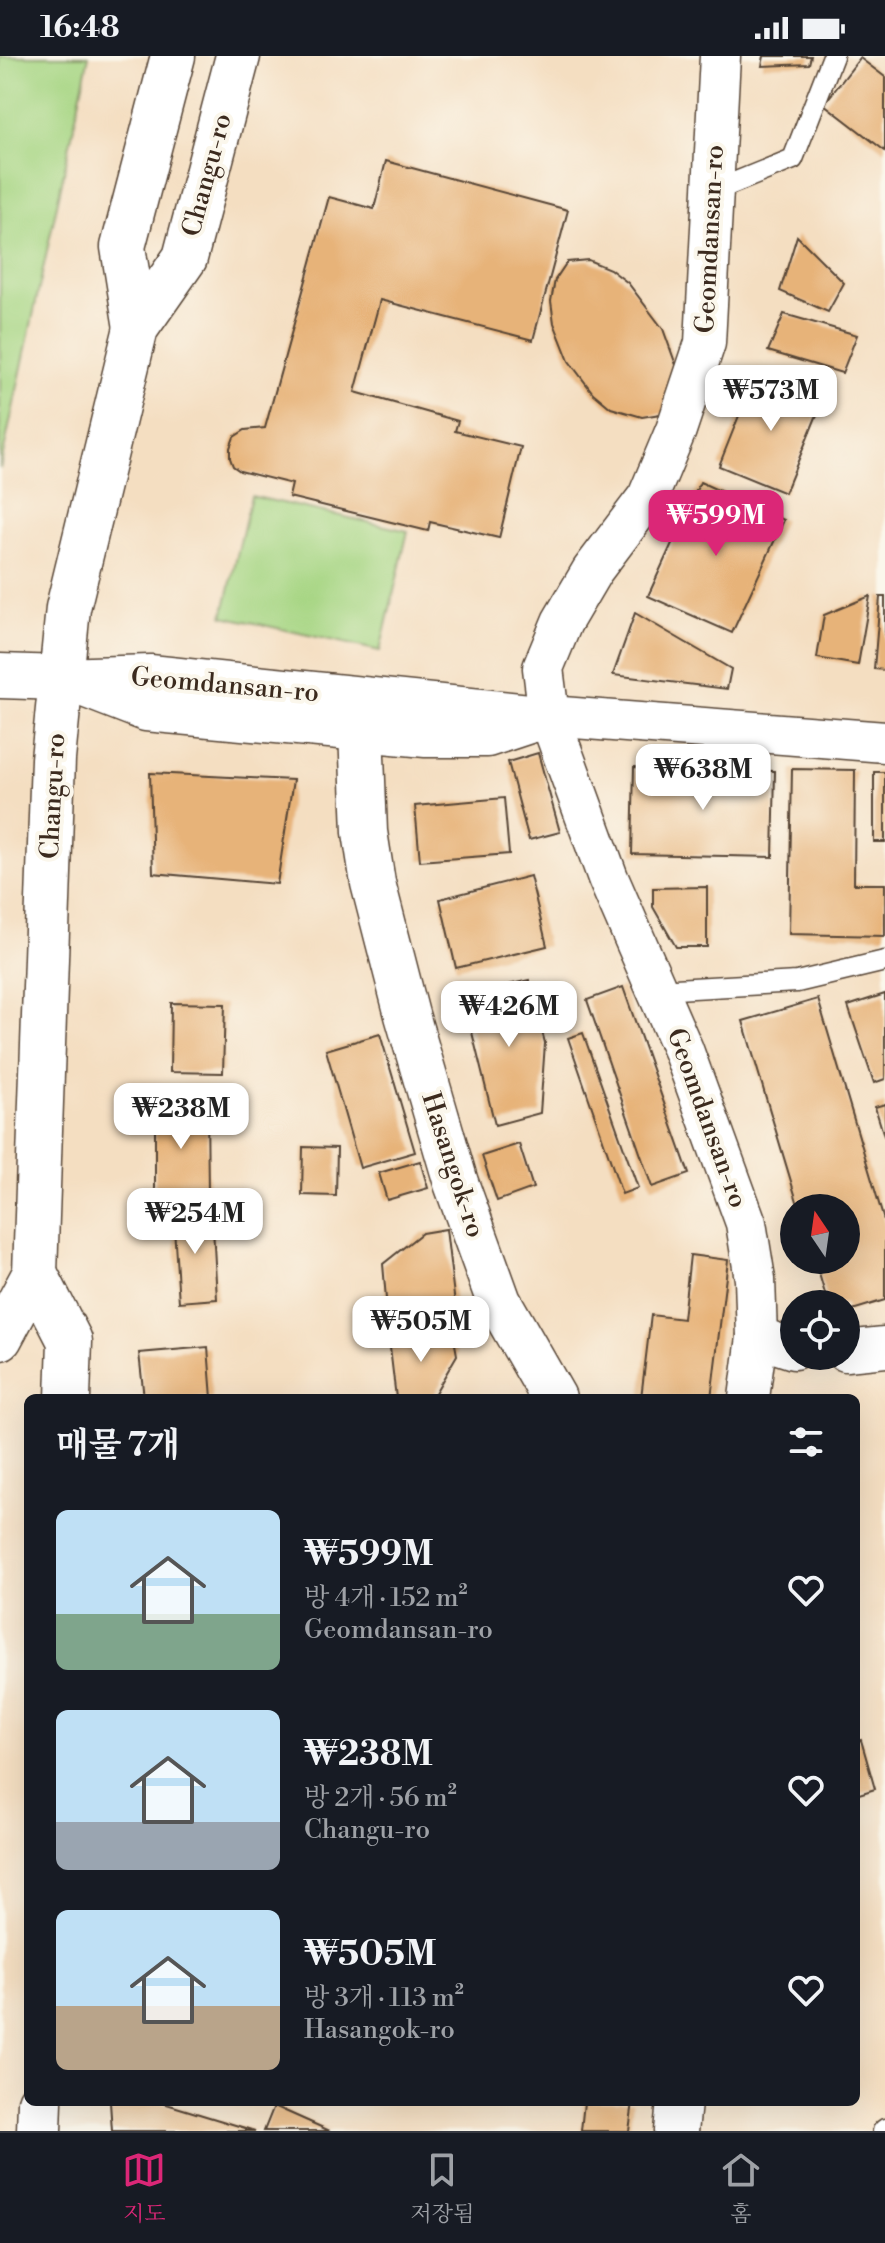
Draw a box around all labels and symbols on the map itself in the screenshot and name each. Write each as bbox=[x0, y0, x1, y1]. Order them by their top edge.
street label: Changu-ro bbox=[175, 110, 239, 240]
street label: Geomdansan-ro bbox=[689, 144, 731, 334]
pin: ₩573M bbox=[715, 365, 827, 433]
pin: ₩599M bbox=[660, 490, 772, 558]
street label: Geomdansan-ro bbox=[129, 661, 321, 709]
street label: Changu-ro bbox=[34, 732, 72, 860]
pin: ₩638M bbox=[647, 744, 759, 812]
pin: ₩426M bbox=[453, 981, 565, 1049]
street label: Geomdansan-ro bbox=[660, 1024, 754, 1212]
pin: ₩238M bbox=[125, 1083, 237, 1151]
street label: Hasangok-ro bbox=[414, 1088, 492, 1242]
pin: ₩254M bbox=[139, 1188, 251, 1256]
north arrow bbox=[780, 1194, 860, 1274]
pin: ₩505M bbox=[365, 1296, 477, 1364]

